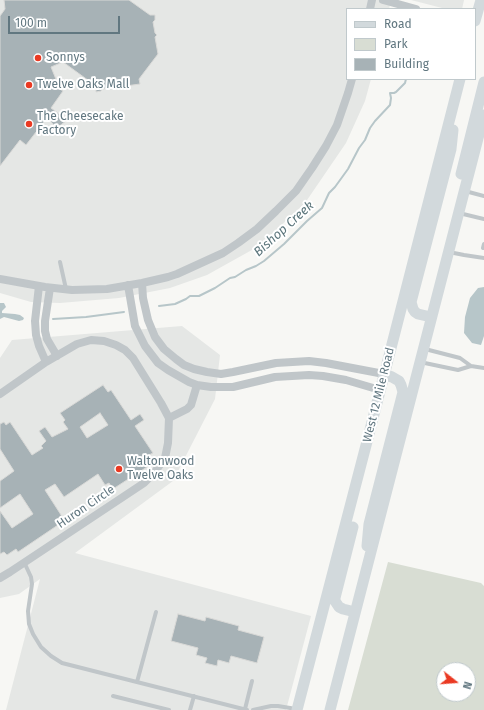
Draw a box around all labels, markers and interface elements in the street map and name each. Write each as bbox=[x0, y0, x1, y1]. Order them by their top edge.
scale bar bbox=[10, 8, 122, 34]
legend bbox=[346, 8, 476, 80]
text: 100 m bbox=[15, 16, 47, 30]
text: Road bbox=[384, 17, 412, 31]
text: Park bbox=[384, 37, 408, 51]
place label: Sonnys bbox=[46, 51, 85, 65]
marker: Sonnys bbox=[33, 53, 43, 63]
text: Building bbox=[384, 57, 429, 71]
place label: Twelve Oaks Mall bbox=[37, 78, 129, 92]
marker: Twelve Oaks Mall bbox=[24, 80, 34, 90]
place label: The Cheesecake Factory bbox=[37, 110, 124, 138]
marker: The Cheesecake Factory bbox=[24, 119, 34, 129]
water label: Bishop Creek bbox=[251, 198, 317, 260]
street label: West 12 Mile Road bbox=[360, 346, 398, 444]
place label: Waltonwood Twelve Oaks bbox=[127, 455, 194, 483]
marker: Waltonwood Twelve Oaks bbox=[114, 464, 124, 474]
street label: Huron Circle bbox=[54, 482, 118, 532]
north arrow bbox=[436, 662, 476, 702]
text: N bbox=[460, 680, 474, 691]

